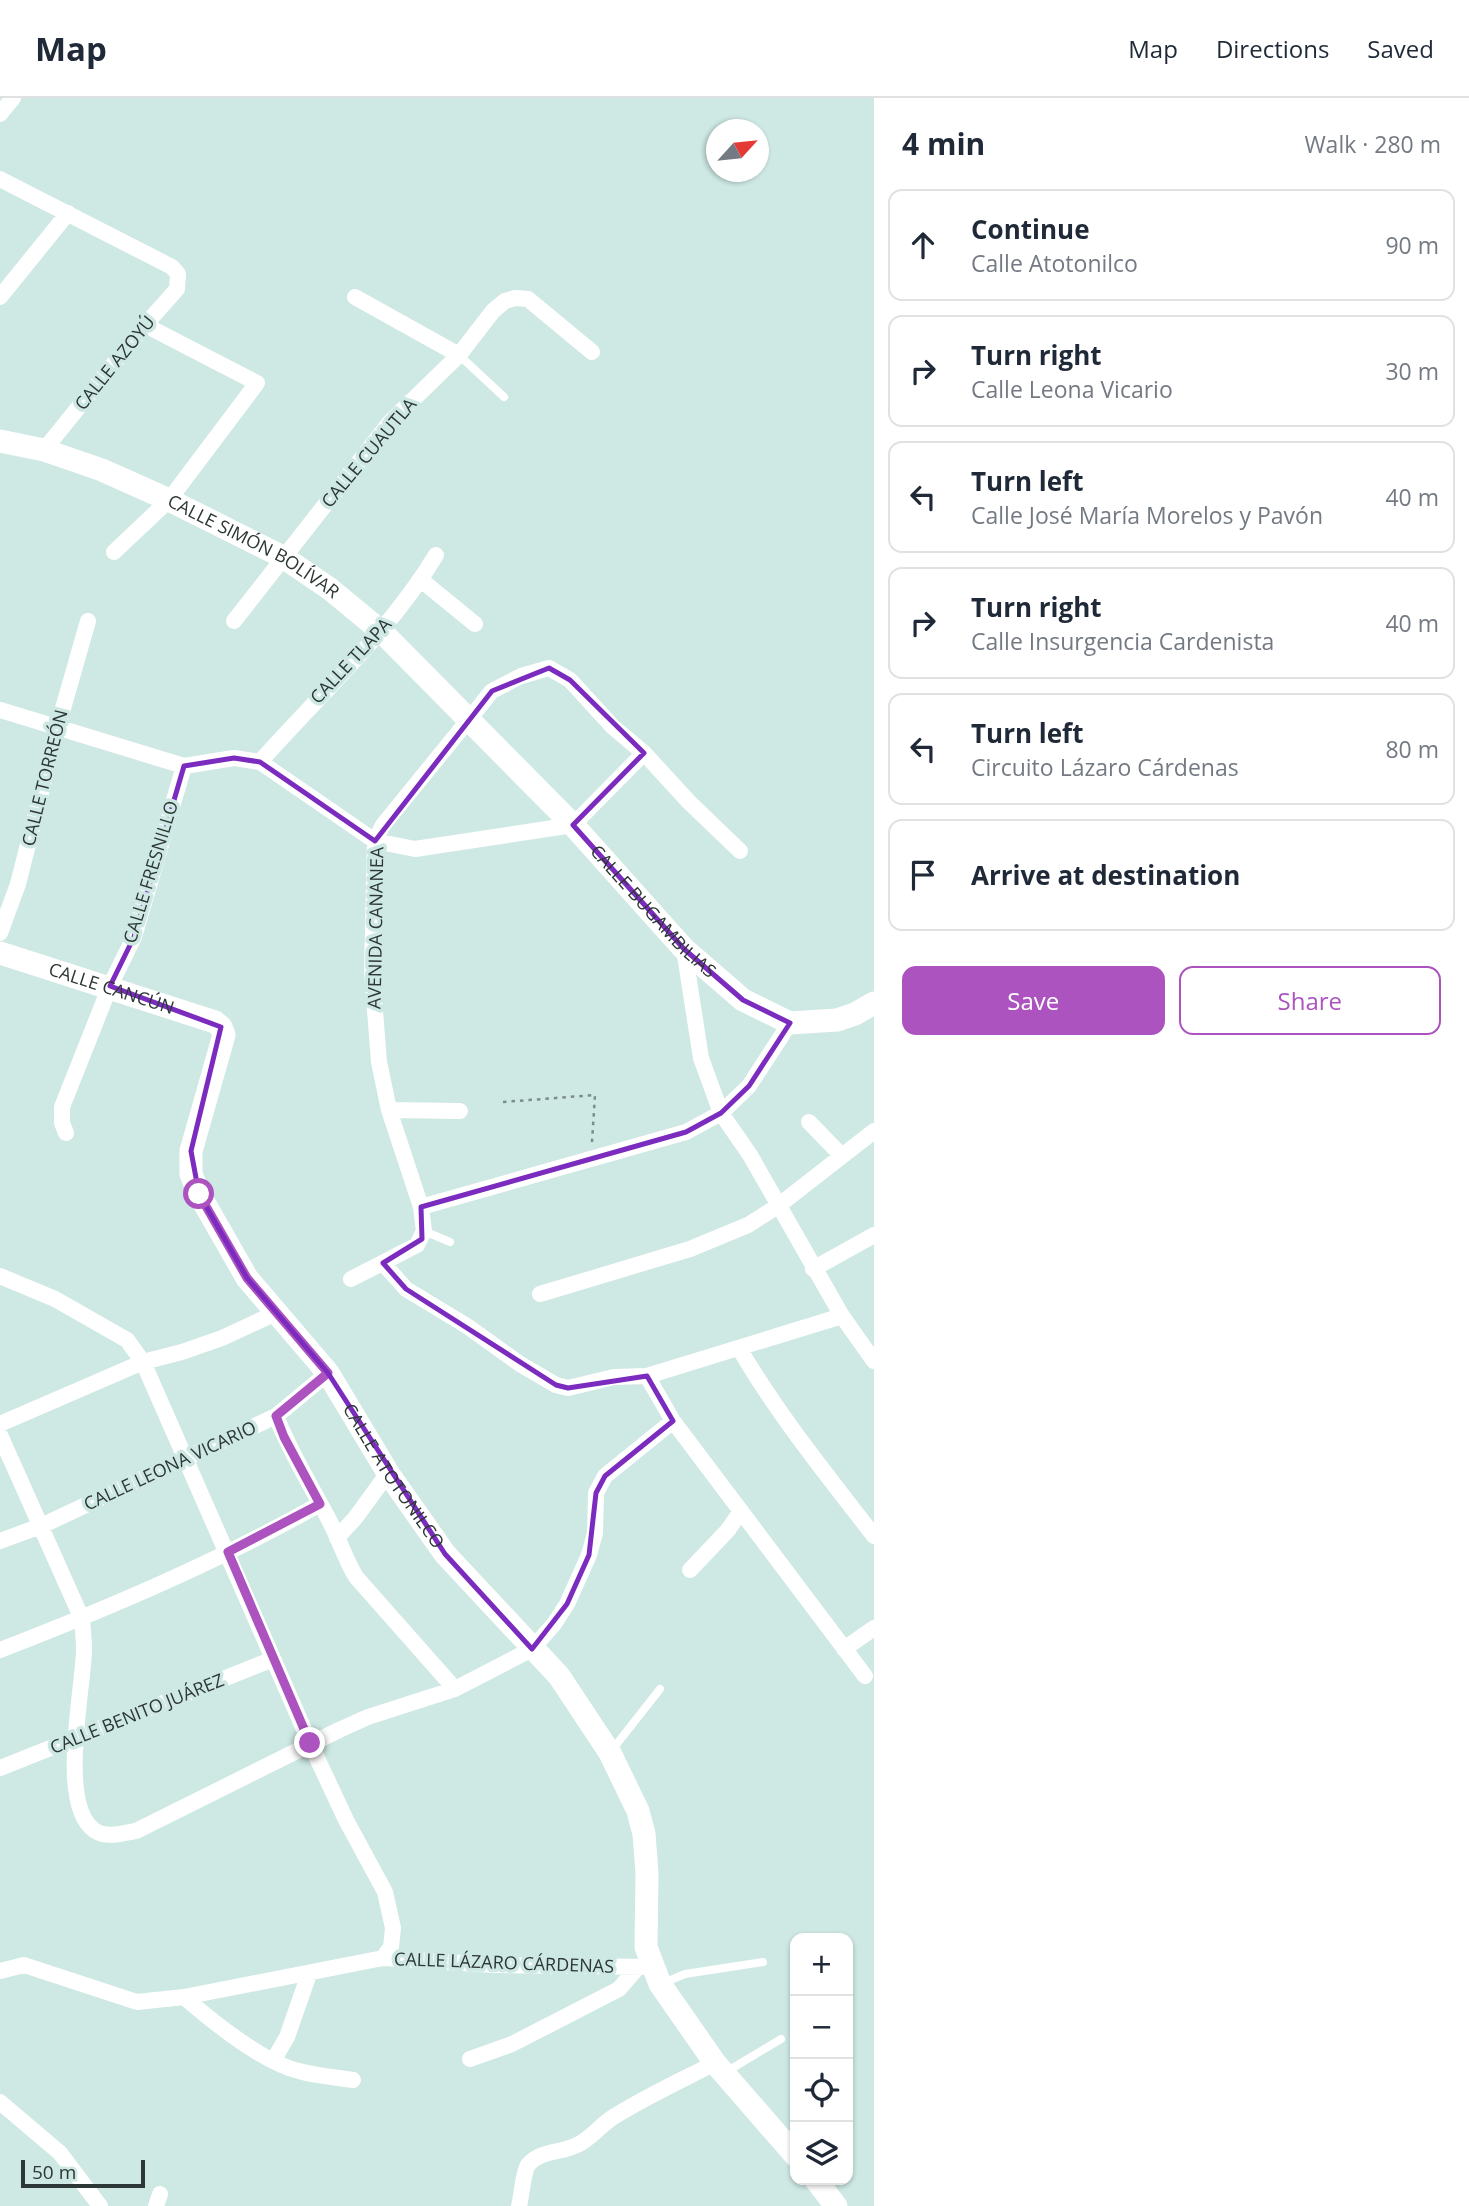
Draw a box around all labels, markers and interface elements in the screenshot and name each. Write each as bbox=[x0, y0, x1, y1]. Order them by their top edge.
text: Map bbox=[35, 26, 107, 71]
text: Map bbox=[1128, 32, 1178, 65]
text: Directions bbox=[1216, 32, 1329, 65]
text: Saved bbox=[1367, 32, 1434, 65]
north arrow bbox=[706, 119, 769, 182]
text: 4 min bbox=[902, 123, 985, 164]
text: Walk · 280 m bbox=[1304, 128, 1441, 160]
text: Continue bbox=[971, 211, 1090, 247]
icon: ahead bbox=[904, 226, 942, 264]
text: 90 m bbox=[1385, 229, 1439, 261]
text: Calle Atotonilco bbox=[971, 247, 1138, 279]
street label: CALLE AZOYÚ bbox=[69, 310, 160, 415]
text: Turn right bbox=[971, 337, 1102, 373]
icon: right bbox=[904, 352, 942, 390]
text: 30 m bbox=[1385, 355, 1439, 387]
text: Calle Leona Vicario bbox=[971, 373, 1173, 405]
street label: CALLE CUAUTLA bbox=[315, 392, 421, 512]
text: Turn left bbox=[971, 463, 1083, 499]
icon: left bbox=[904, 478, 942, 516]
text: 40 m bbox=[1385, 481, 1439, 513]
street label: CALLE SIMÓN BOLÍVAR bbox=[164, 488, 345, 603]
text: Calle José María Morelos y Pavón bbox=[971, 499, 1323, 531]
text: Turn right bbox=[971, 589, 1102, 625]
icon: right bbox=[904, 604, 942, 642]
text: 40 m bbox=[1385, 607, 1439, 639]
street label: CALLE TLAPA bbox=[304, 612, 397, 708]
text: Calle Insurgencia Cardenista bbox=[971, 625, 1274, 657]
street label: CALLE TORREÓN bbox=[15, 707, 73, 849]
text: Turn left bbox=[971, 715, 1083, 751]
icon: left bbox=[904, 730, 942, 768]
text: 80 m bbox=[1385, 733, 1439, 765]
text: Circuito Lázaro Cárdenas bbox=[971, 751, 1239, 783]
street label: CALLE FRESNILLO bbox=[117, 798, 183, 946]
street label: CALLE BUGAMBILIAS bbox=[585, 839, 722, 983]
street label: AVENIDA CANANEA bbox=[362, 846, 388, 1009]
icon: arrive bbox=[904, 856, 942, 894]
text: Arrive at destination bbox=[971, 857, 1240, 893]
street label: CALLE CANCÚN bbox=[46, 956, 178, 1019]
button: Save bbox=[902, 966, 1165, 1035]
button: Share bbox=[1179, 966, 1441, 1035]
route start bbox=[183, 1178, 214, 1209]
street label: CALLE ATOTONILCO bbox=[338, 1399, 450, 1553]
street label: CALLE LEONA VICARIO bbox=[79, 1415, 260, 1516]
street label: CALLE BENITO JUÁREZ bbox=[46, 1667, 227, 1759]
route end bbox=[294, 1727, 325, 1758]
map controls bbox=[790, 1933, 853, 2185]
button: + bbox=[790, 1933, 853, 1996]
street label: CALLE LÁZARO CÁRDENAS bbox=[394, 1946, 615, 1978]
button: − bbox=[790, 1996, 853, 2059]
button: locate bbox=[790, 2059, 853, 2122]
button: layers bbox=[790, 2122, 853, 2185]
scale bar bbox=[21, 2157, 145, 2189]
text: 50 m bbox=[32, 2159, 76, 2185]

